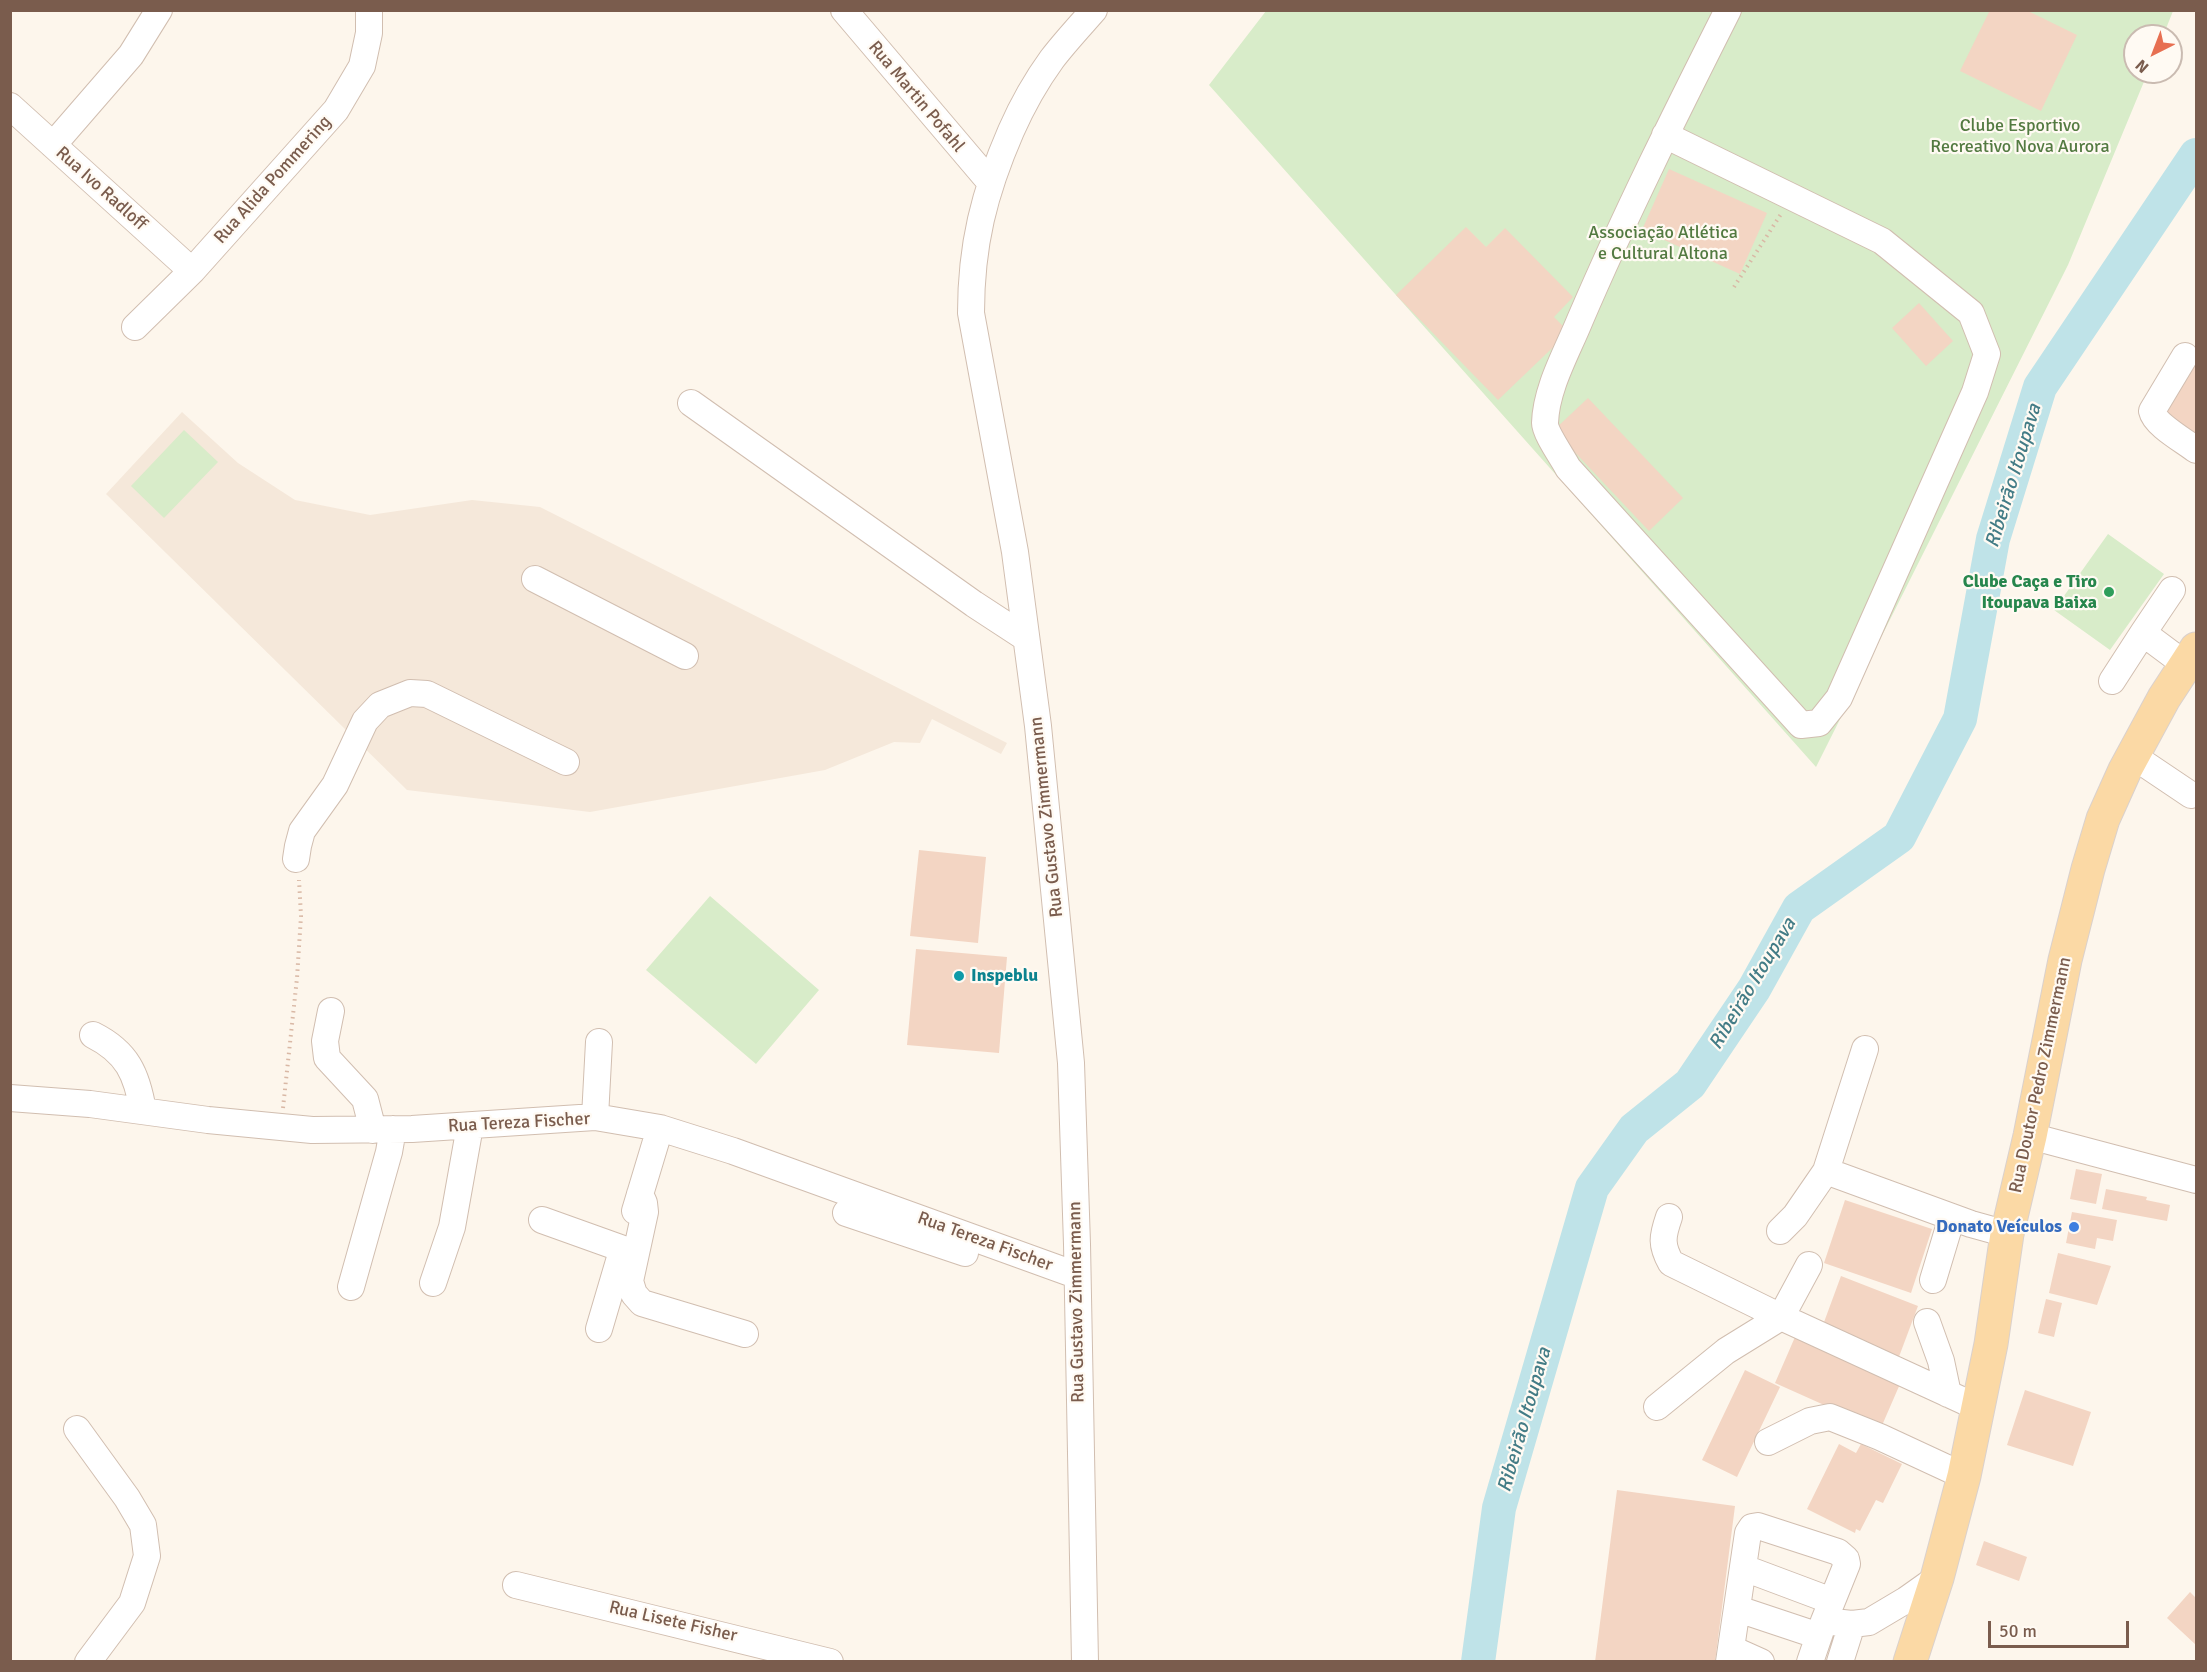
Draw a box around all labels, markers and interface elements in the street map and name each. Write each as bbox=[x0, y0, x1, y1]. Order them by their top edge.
north arrow bbox=[2123, 24, 2183, 84]
street label: Rua Martin Pofahl bbox=[863, 37, 969, 157]
text: N bbox=[2131, 55, 2153, 77]
street label: Rua Alida Pommering bbox=[210, 112, 336, 248]
park label: Clube Esportivo Recreativo Nova Aurora bbox=[1930, 115, 2110, 158]
street label: Rua Ivo Radloff bbox=[51, 142, 151, 236]
park label: Associação Atlética e Cultural Altona bbox=[1588, 222, 1738, 264]
water label: Ribeirão Itoupava bbox=[1981, 401, 2047, 551]
place label: Clube Caça e Tiro Itoupava Baixa bbox=[1963, 571, 2097, 614]
marker: Clube Caça e Tiro Itoupava Baixa bbox=[2102, 585, 2116, 599]
street label: Rua Gustavo Zimmermann bbox=[1026, 716, 1068, 918]
water label: Ribeirão Itoupava bbox=[1704, 914, 1802, 1054]
street label: Rua Doutor Pedro Zimmermann bbox=[2005, 955, 2077, 1195]
place label: Inspeblu bbox=[971, 965, 1038, 987]
marker: Inspeblu bbox=[952, 969, 966, 983]
street label: Rua Tereza Fischer bbox=[447, 1108, 591, 1138]
street label: Rua Gustavo Zimmermann bbox=[1064, 1201, 1090, 1403]
street label: Rua Tereza Fischer bbox=[914, 1208, 1056, 1276]
place label: Donato Veículos bbox=[1936, 1216, 2062, 1238]
marker: Donato Veículos bbox=[2067, 1220, 2081, 1234]
water label: Ribeirão Itoupava bbox=[1493, 1345, 1557, 1495]
street label: Rua Lisete Fisher bbox=[607, 1597, 739, 1647]
scale bar bbox=[1991, 1609, 2132, 1647]
text: 50 m bbox=[1999, 1620, 2037, 1642]

